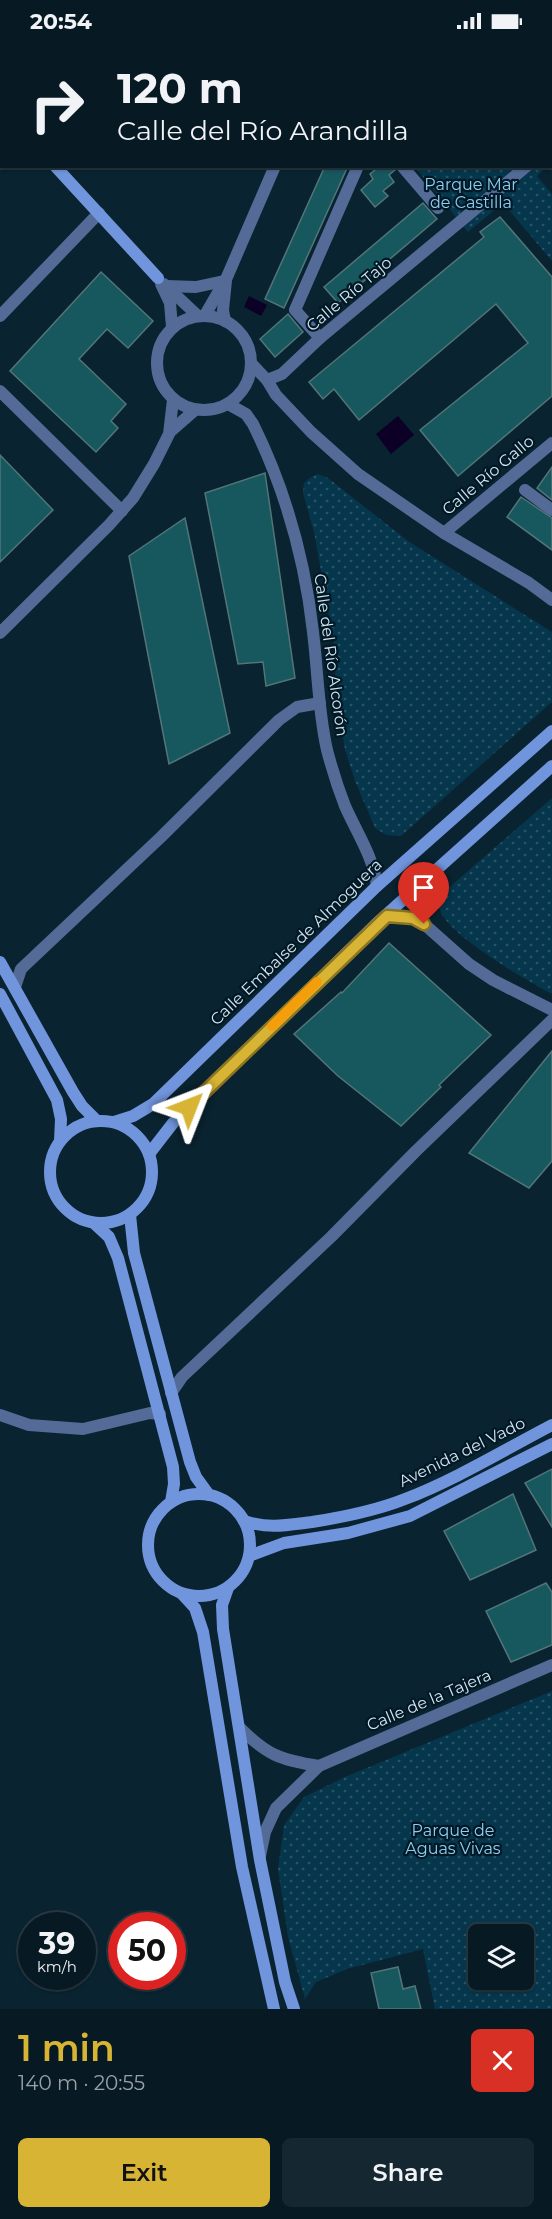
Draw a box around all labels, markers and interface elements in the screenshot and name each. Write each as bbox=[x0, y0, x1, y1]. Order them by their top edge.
text: 20:54 bbox=[30, 8, 92, 35]
text: 120 m bbox=[117, 62, 243, 114]
icon: right bbox=[18, 66, 96, 144]
text: Calle del Río Arandilla bbox=[117, 114, 409, 147]
park label: Parque Mar de Castilla bbox=[424, 175, 518, 212]
street label: Calle Río Tajo bbox=[302, 253, 396, 335]
street label: Calle Río Gallo bbox=[438, 431, 538, 519]
street label: Calle del Río Alcorón bbox=[310, 572, 352, 738]
street label: Calle Embalse de Almoguera bbox=[206, 855, 386, 1029]
pin bbox=[398, 862, 449, 924]
icon: arrive bbox=[407, 871, 440, 904]
position arrow bbox=[157, 1075, 221, 1139]
street label: Avenida del Vado bbox=[396, 1413, 528, 1491]
street label: Calle de la Tajera bbox=[364, 1665, 494, 1735]
park label: Parque de Aguas Vivas bbox=[405, 1821, 501, 1858]
speed limit sign: 50 bbox=[108, 1912, 186, 1990]
map controls bbox=[468, 1924, 534, 1990]
button: layers bbox=[468, 1924, 534, 1990]
text: 39 bbox=[39, 1925, 75, 1962]
text: km/h bbox=[37, 1957, 77, 1976]
text: 1 min bbox=[18, 2026, 115, 2070]
button: close bbox=[471, 2029, 534, 2092]
text: 140 m · 20:55 bbox=[18, 2071, 145, 2095]
button: Exit bbox=[18, 2138, 270, 2207]
button: Share bbox=[282, 2138, 534, 2207]

